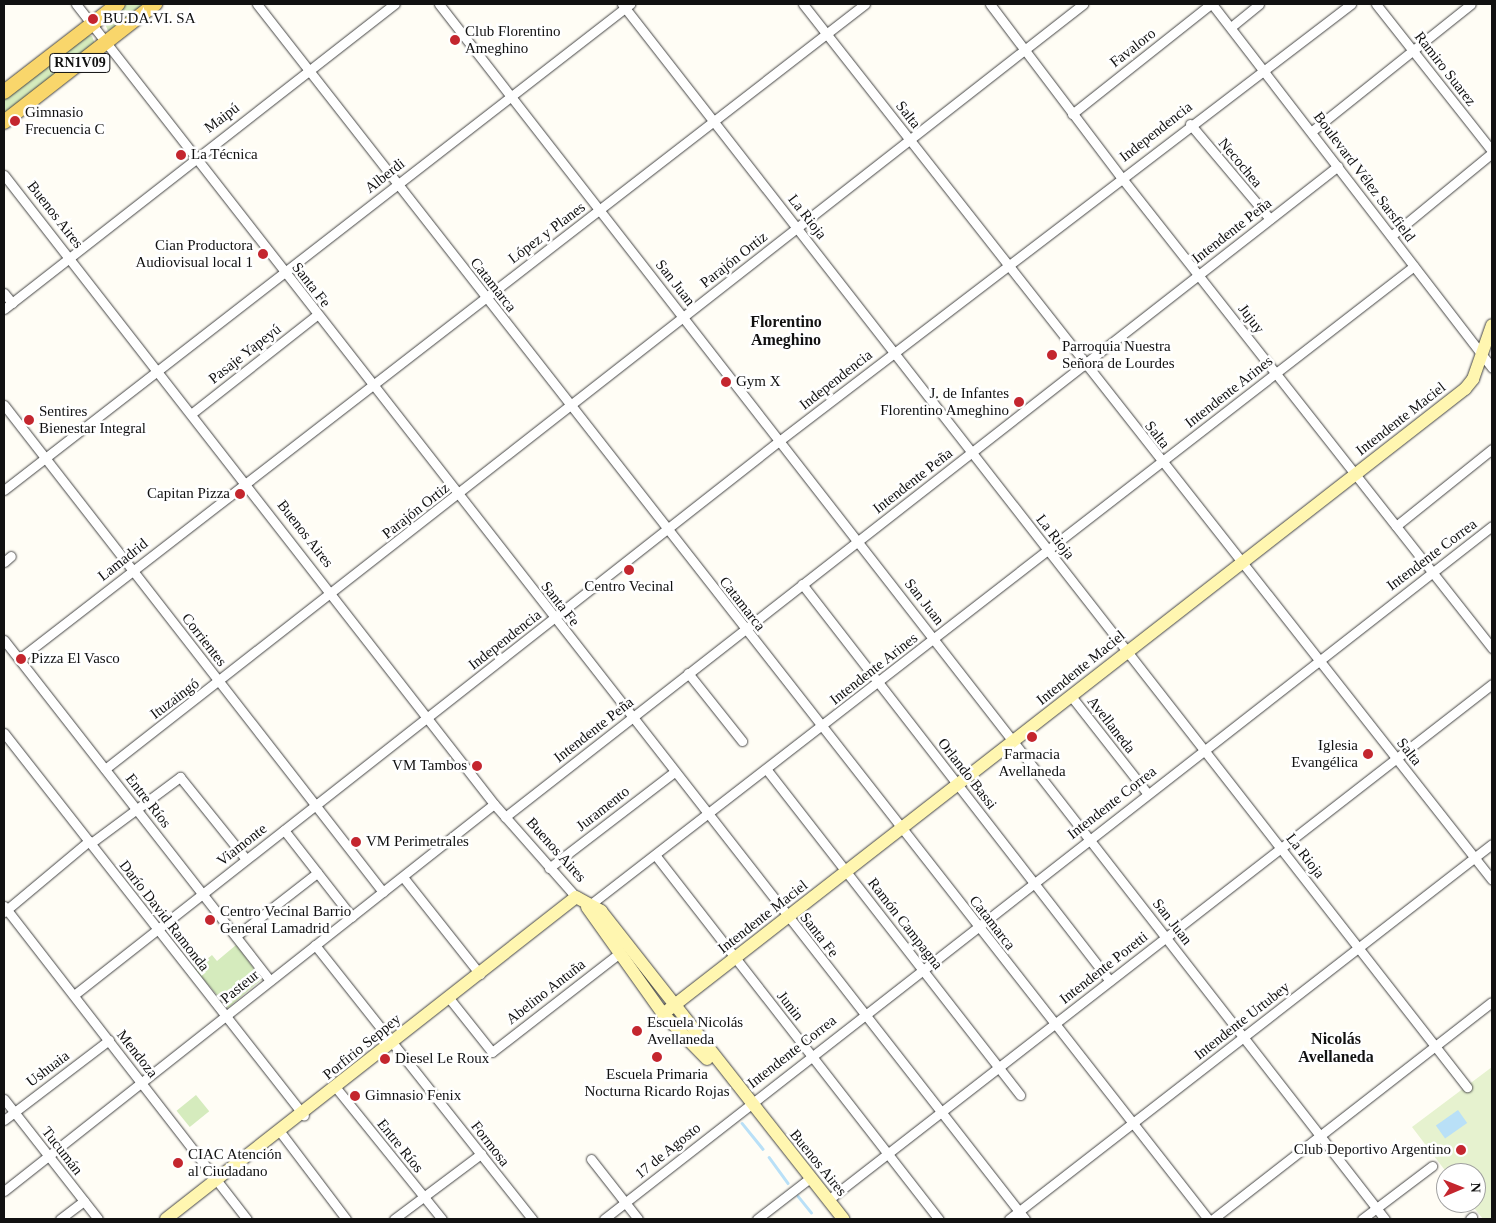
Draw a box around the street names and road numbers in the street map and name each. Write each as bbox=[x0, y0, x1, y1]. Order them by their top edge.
street label: Favaloro bbox=[1106, 24, 1160, 72]
street label: Ramiro Suarez bbox=[1410, 28, 1480, 110]
road number: RN1V09 bbox=[49, 52, 111, 74]
street label: Salta bbox=[892, 98, 924, 132]
street label: Independencia bbox=[1116, 98, 1196, 166]
street label: Maipú bbox=[201, 99, 243, 137]
street label: Boulevard Vélez Sarsfield bbox=[1309, 108, 1419, 246]
street label: Necochea bbox=[1214, 135, 1266, 191]
street label: Alberdi bbox=[361, 155, 409, 197]
street label: Buenos Aires bbox=[23, 177, 87, 253]
street label: La Rioja bbox=[784, 191, 830, 243]
street label: Intendente Peña bbox=[1189, 194, 1275, 268]
street label: López y Planes bbox=[505, 198, 589, 268]
street label: Parajón Ortiz bbox=[697, 228, 771, 292]
street label: Catamarca bbox=[466, 254, 520, 316]
street label: San Juan bbox=[651, 256, 699, 310]
street label: Santa Fe bbox=[288, 259, 334, 311]
street label: Jujuy bbox=[1234, 301, 1268, 337]
street label: Pasaje Yapeyú bbox=[205, 320, 285, 388]
street label: Independencia bbox=[796, 346, 876, 414]
street label: Intendente Arines bbox=[1181, 352, 1277, 432]
street label: Intendente Maciel bbox=[1353, 378, 1449, 460]
street label: Salta bbox=[1141, 418, 1173, 452]
street label: Intendente Peña bbox=[870, 444, 956, 518]
street label: Parajón Ortiz bbox=[379, 479, 453, 543]
street label: Buenos Aires bbox=[273, 496, 337, 572]
street label: La Rioja bbox=[1032, 511, 1078, 563]
street label: Intendente Correa bbox=[1384, 515, 1480, 595]
street label: Lamadrid bbox=[94, 535, 152, 585]
street label: Catamarca bbox=[715, 573, 769, 635]
street label: San Juan bbox=[900, 575, 948, 629]
street label: Santa Fe bbox=[537, 578, 583, 630]
street label: Independencia bbox=[465, 606, 545, 674]
street label: Corrientes bbox=[178, 610, 230, 670]
street label: Intendente Maciel bbox=[1033, 627, 1129, 709]
street label: Intendente Arines bbox=[826, 629, 922, 709]
street label: Ituzaingó bbox=[147, 675, 203, 723]
street label: Intendente Peña bbox=[551, 693, 637, 767]
street label: Avellaneda bbox=[1083, 693, 1139, 757]
street label: Orlando Bassi bbox=[934, 735, 1000, 813]
street label: Salta bbox=[1393, 735, 1425, 769]
street label: Intendente Correa bbox=[1064, 763, 1160, 843]
street label: Entre Ríos bbox=[121, 770, 175, 832]
street label: Juramento bbox=[573, 783, 633, 835]
street label: Buenos Aires bbox=[522, 814, 590, 886]
street label: Viamonte bbox=[214, 820, 270, 870]
street label: La Rioja bbox=[1282, 830, 1328, 882]
street label: Darío David Ramonda bbox=[115, 857, 213, 975]
street label: Ramón Campagna bbox=[864, 875, 946, 973]
street label: Intendente Maciel bbox=[715, 876, 811, 958]
street label: Catamarca bbox=[965, 892, 1019, 954]
street label: San Juan bbox=[1148, 895, 1196, 949]
street label: Santa Fe bbox=[796, 909, 842, 961]
street label: Intendente Poretti bbox=[1056, 928, 1152, 1008]
street label: Abelino Antuña bbox=[503, 955, 589, 1029]
street label: Pasteur bbox=[217, 966, 263, 1008]
street label: Intendente Urtubey bbox=[1191, 978, 1293, 1064]
street label: Junin bbox=[773, 988, 807, 1024]
street label: Porfirio Seppey bbox=[320, 1010, 404, 1084]
street label: Intendente Correa bbox=[744, 1012, 840, 1092]
street label: Mendoza bbox=[113, 1026, 161, 1082]
street label: Ushuaia bbox=[23, 1047, 73, 1091]
street label: Entre Ríos bbox=[373, 1116, 427, 1176]
street label: Formosa bbox=[467, 1118, 513, 1170]
street label: 17 de Agosto bbox=[631, 1119, 705, 1183]
street label: Tucumán bbox=[38, 1123, 86, 1179]
street label: Buenos Aires bbox=[785, 1126, 851, 1200]

